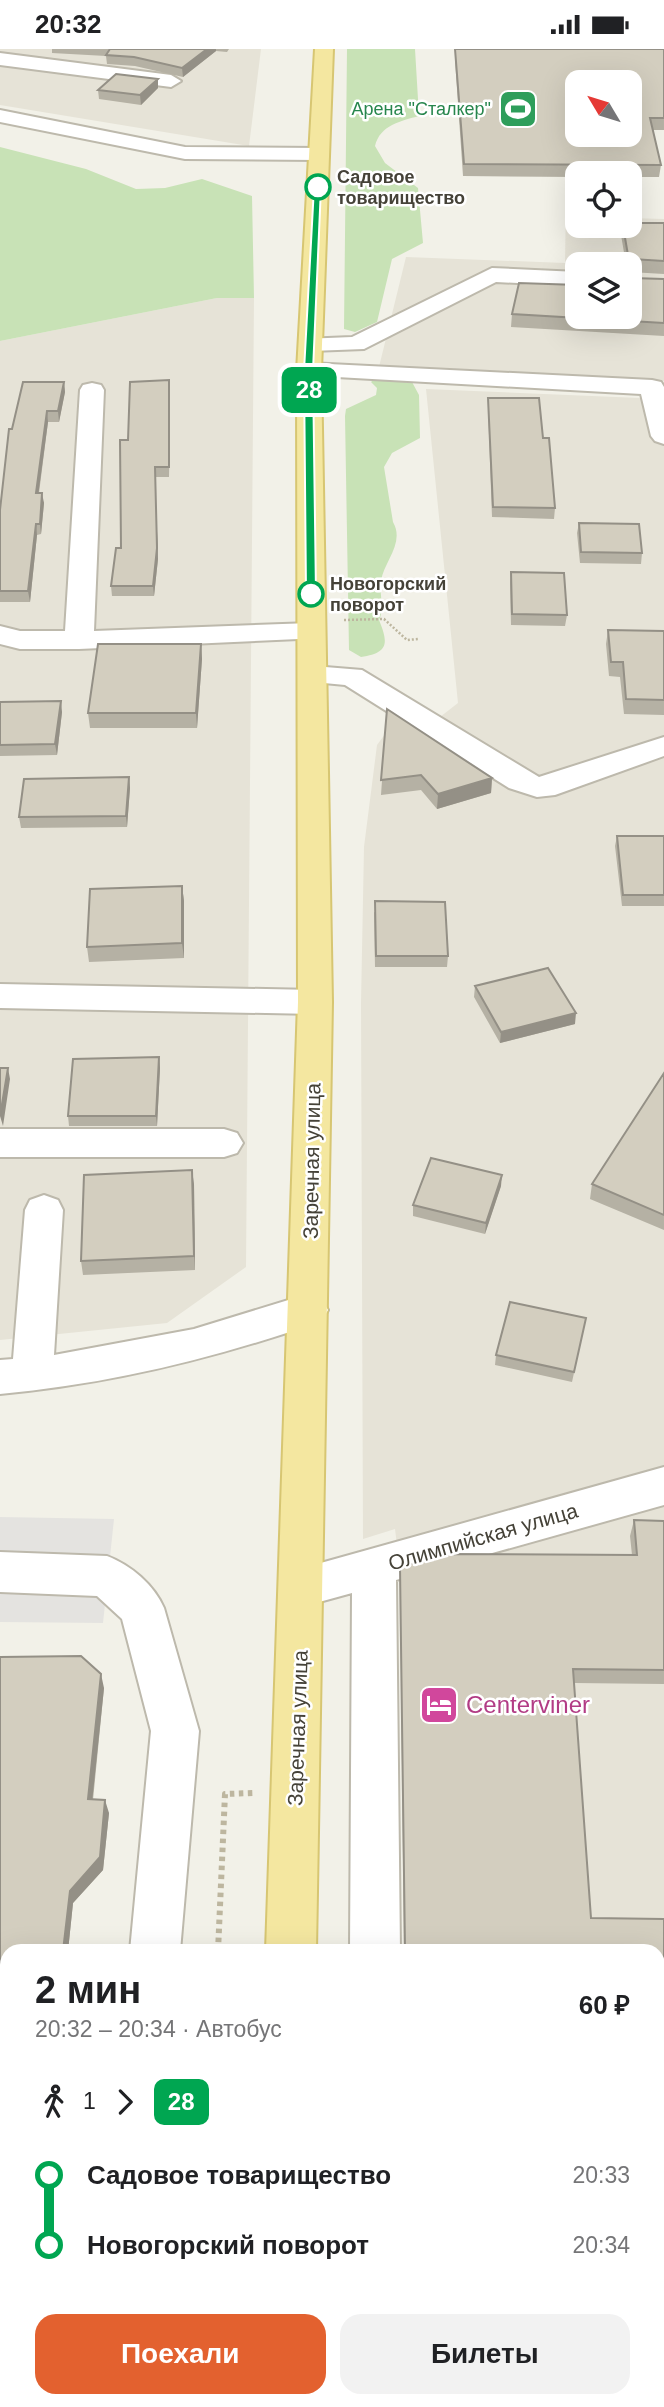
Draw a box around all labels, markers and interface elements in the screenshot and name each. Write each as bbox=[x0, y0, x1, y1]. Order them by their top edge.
text: 20:32 bbox=[35, 9, 102, 39]
north arrow bbox=[565, 70, 642, 147]
map controls bbox=[565, 70, 642, 329]
sports icon: Арена "Сталкер" bbox=[497, 88, 539, 130]
place label: Арена "Сталкер" bbox=[352, 99, 491, 119]
button: locate bbox=[565, 161, 642, 238]
place label: Садовое товарищество bbox=[337, 167, 465, 208]
marker: Садовое товарищество bbox=[305, 174, 331, 200]
button: layers bbox=[565, 252, 642, 329]
line badge: 28 bbox=[278, 367, 340, 413]
text: 28 bbox=[296, 376, 322, 403]
place label: Новогорский поворот bbox=[330, 574, 446, 615]
marker: Новогорский поворот bbox=[298, 581, 324, 607]
street label: Заречная улица bbox=[299, 1082, 324, 1239]
street label: Олимпийская улица bbox=[385, 1498, 581, 1575]
street label: Заречная улица bbox=[283, 1649, 312, 1806]
hotel icon: Centerviner bbox=[418, 1684, 460, 1726]
place label: Centerviner bbox=[466, 1691, 590, 1718]
text: 2 мин bbox=[35, 1969, 141, 2011]
text: 60 ₽ bbox=[579, 1990, 630, 2020]
text: 20:32 – 20:34 · Автобус bbox=[35, 2016, 282, 2042]
icon: walk bbox=[35, 2083, 73, 2121]
icon: forward bbox=[106, 2083, 144, 2121]
text: 1 bbox=[83, 2088, 96, 2114]
text: 28 bbox=[168, 2088, 195, 2115]
text: Садовое товарищество bbox=[87, 2160, 391, 2190]
text: 20:33 bbox=[572, 2162, 630, 2188]
text: Новогорский поворот bbox=[87, 2230, 369, 2260]
text: 20:34 bbox=[572, 2232, 630, 2258]
button: Поехали bbox=[35, 2314, 326, 2394]
button: Билеты bbox=[340, 2314, 630, 2394]

